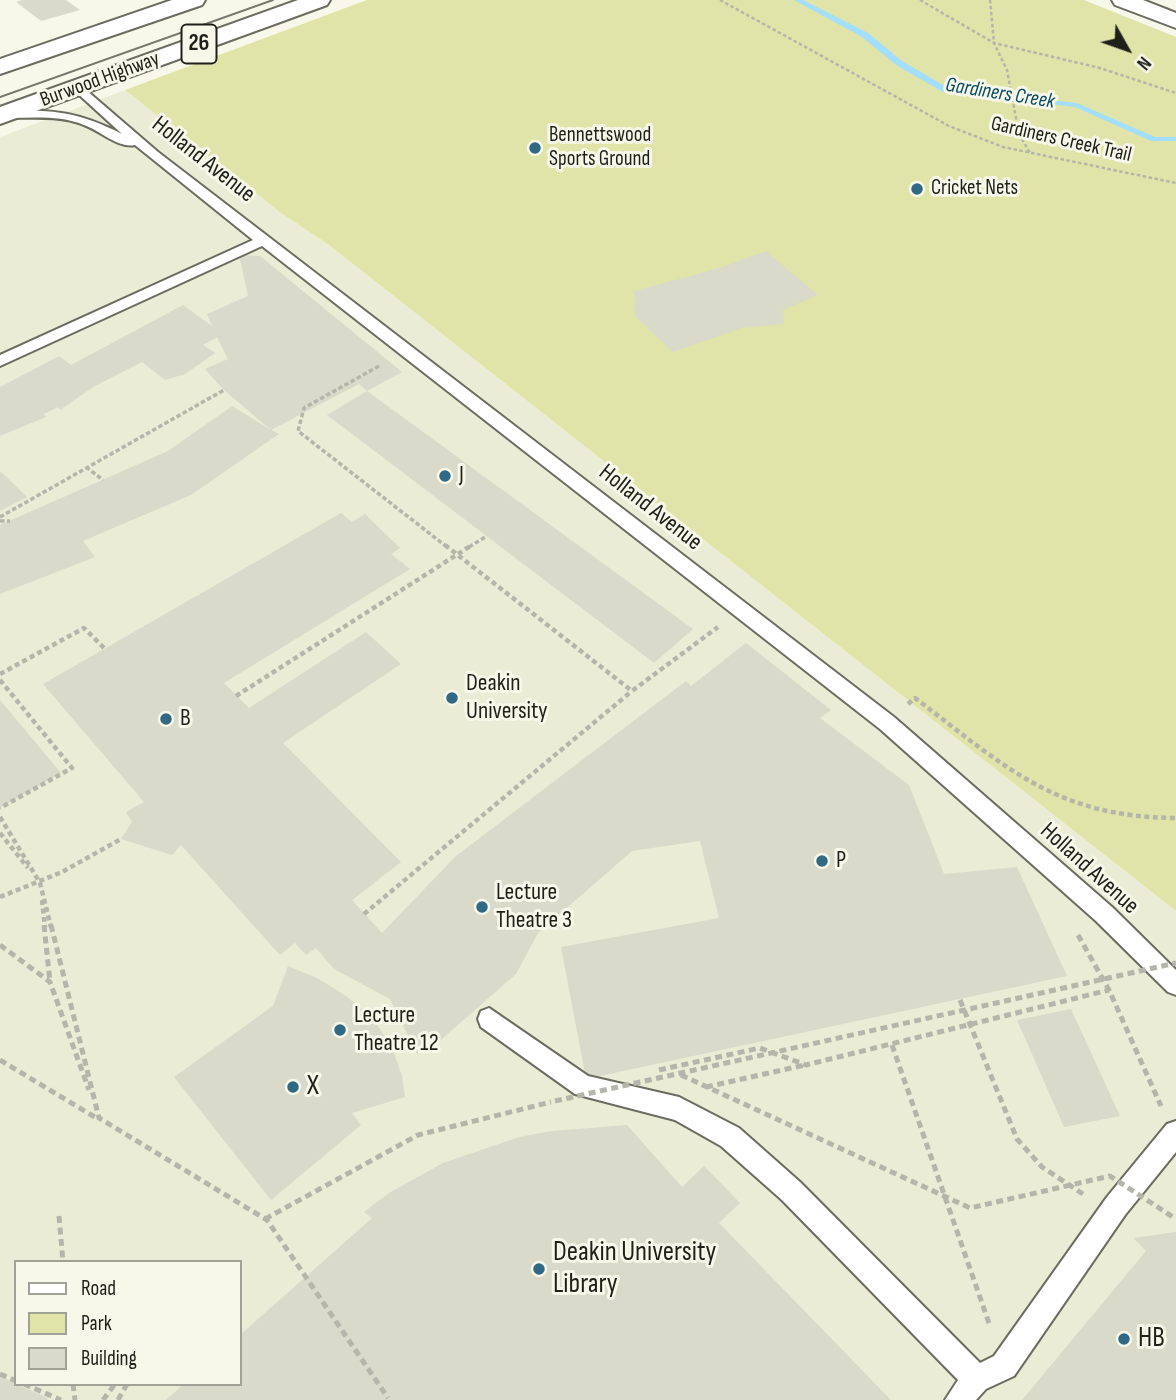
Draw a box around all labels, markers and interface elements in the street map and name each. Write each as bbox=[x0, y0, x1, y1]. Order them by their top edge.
north arrow bbox=[1092, 14, 1162, 84]
road number: 26 bbox=[182, 24, 216, 64]
street label: Burwood Highway bbox=[37, 47, 163, 113]
text: N bbox=[1131, 52, 1156, 74]
water label: Gardiners Creek bbox=[944, 73, 1056, 115]
street label: Holland Avenue bbox=[146, 111, 260, 209]
street label: Gardiners Creek Trail bbox=[988, 112, 1134, 168]
place label: Bennettswood Sports Ground bbox=[549, 123, 651, 173]
marker: Bennettswood Sports Ground bbox=[527, 140, 543, 156]
place label: Cricket Nets bbox=[931, 176, 1018, 202]
marker: Cricket Nets bbox=[909, 181, 925, 197]
street label: Holland Avenue bbox=[593, 459, 707, 557]
place label: J bbox=[459, 462, 464, 490]
marker: J bbox=[437, 468, 453, 484]
place label: Deakin University bbox=[466, 670, 548, 726]
marker: Deakin University bbox=[444, 690, 460, 706]
place label: B bbox=[180, 705, 191, 733]
marker: B bbox=[158, 711, 174, 727]
street label: Holland Avenue bbox=[1034, 817, 1144, 921]
place label: P bbox=[836, 847, 846, 875]
marker: P bbox=[814, 853, 830, 869]
place label: Lecture Theatre 3 bbox=[496, 879, 572, 935]
marker: Lecture Theatre 3 bbox=[474, 899, 490, 915]
place label: Lecture Theatre 12 bbox=[354, 1002, 439, 1058]
marker: Lecture Theatre 12 bbox=[332, 1022, 348, 1038]
place label: X bbox=[307, 1070, 319, 1104]
marker: X bbox=[285, 1079, 301, 1095]
place label: Deakin University Library bbox=[553, 1236, 716, 1302]
legend bbox=[14, 1260, 242, 1386]
marker: Deakin University Library bbox=[531, 1261, 547, 1277]
text: Road bbox=[81, 1276, 116, 1301]
text: Park bbox=[81, 1311, 112, 1336]
place label: HB bbox=[1138, 1322, 1165, 1356]
marker: HB bbox=[1116, 1331, 1132, 1347]
text: Building bbox=[81, 1346, 137, 1371]

